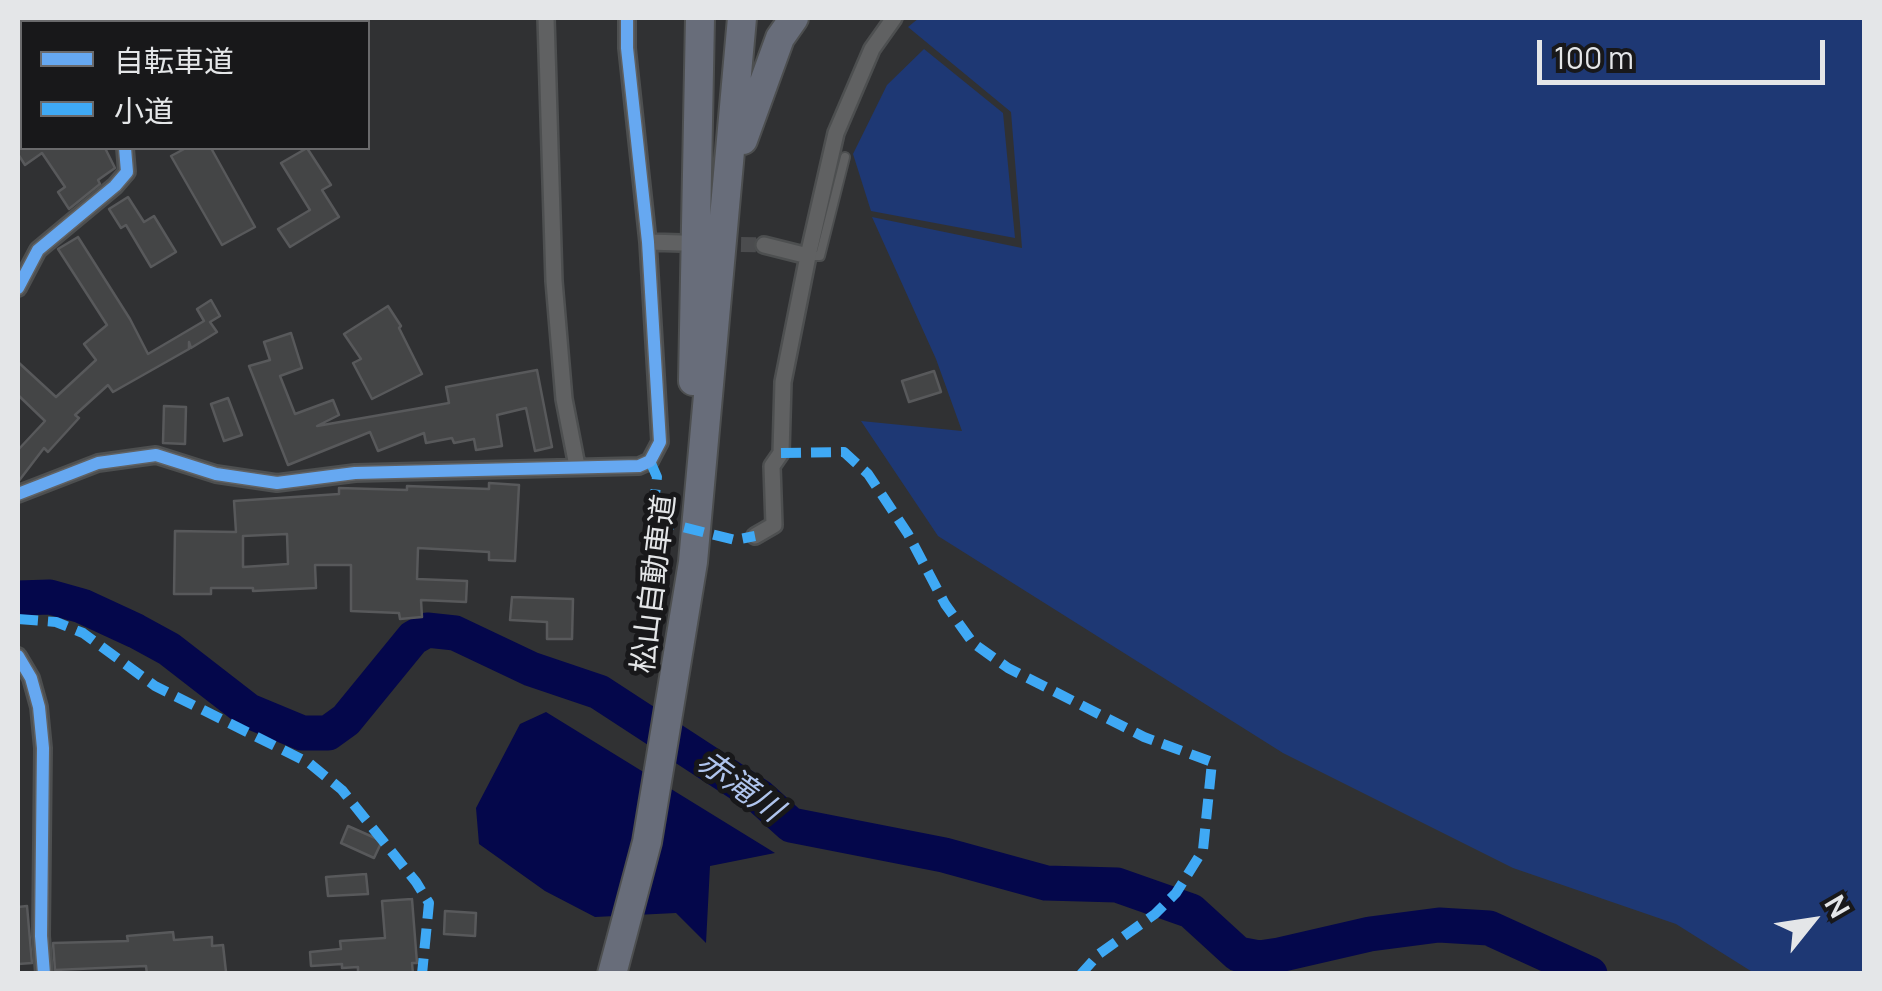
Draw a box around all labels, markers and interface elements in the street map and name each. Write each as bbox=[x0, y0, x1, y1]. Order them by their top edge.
legend bbox=[20, 20, 370, 150]
scale bar bbox=[1542, 20, 1830, 82]
text: 100 m bbox=[1554, 37, 1634, 78]
text: 自転車道 bbox=[114, 40, 234, 81]
text: 小道 bbox=[114, 90, 174, 131]
street label: 松山自動車道 bbox=[626, 492, 684, 676]
water label: 赤滝川 bbox=[689, 743, 789, 831]
north arrow bbox=[1762, 871, 1862, 971]
text: N bbox=[1816, 888, 1859, 924]

